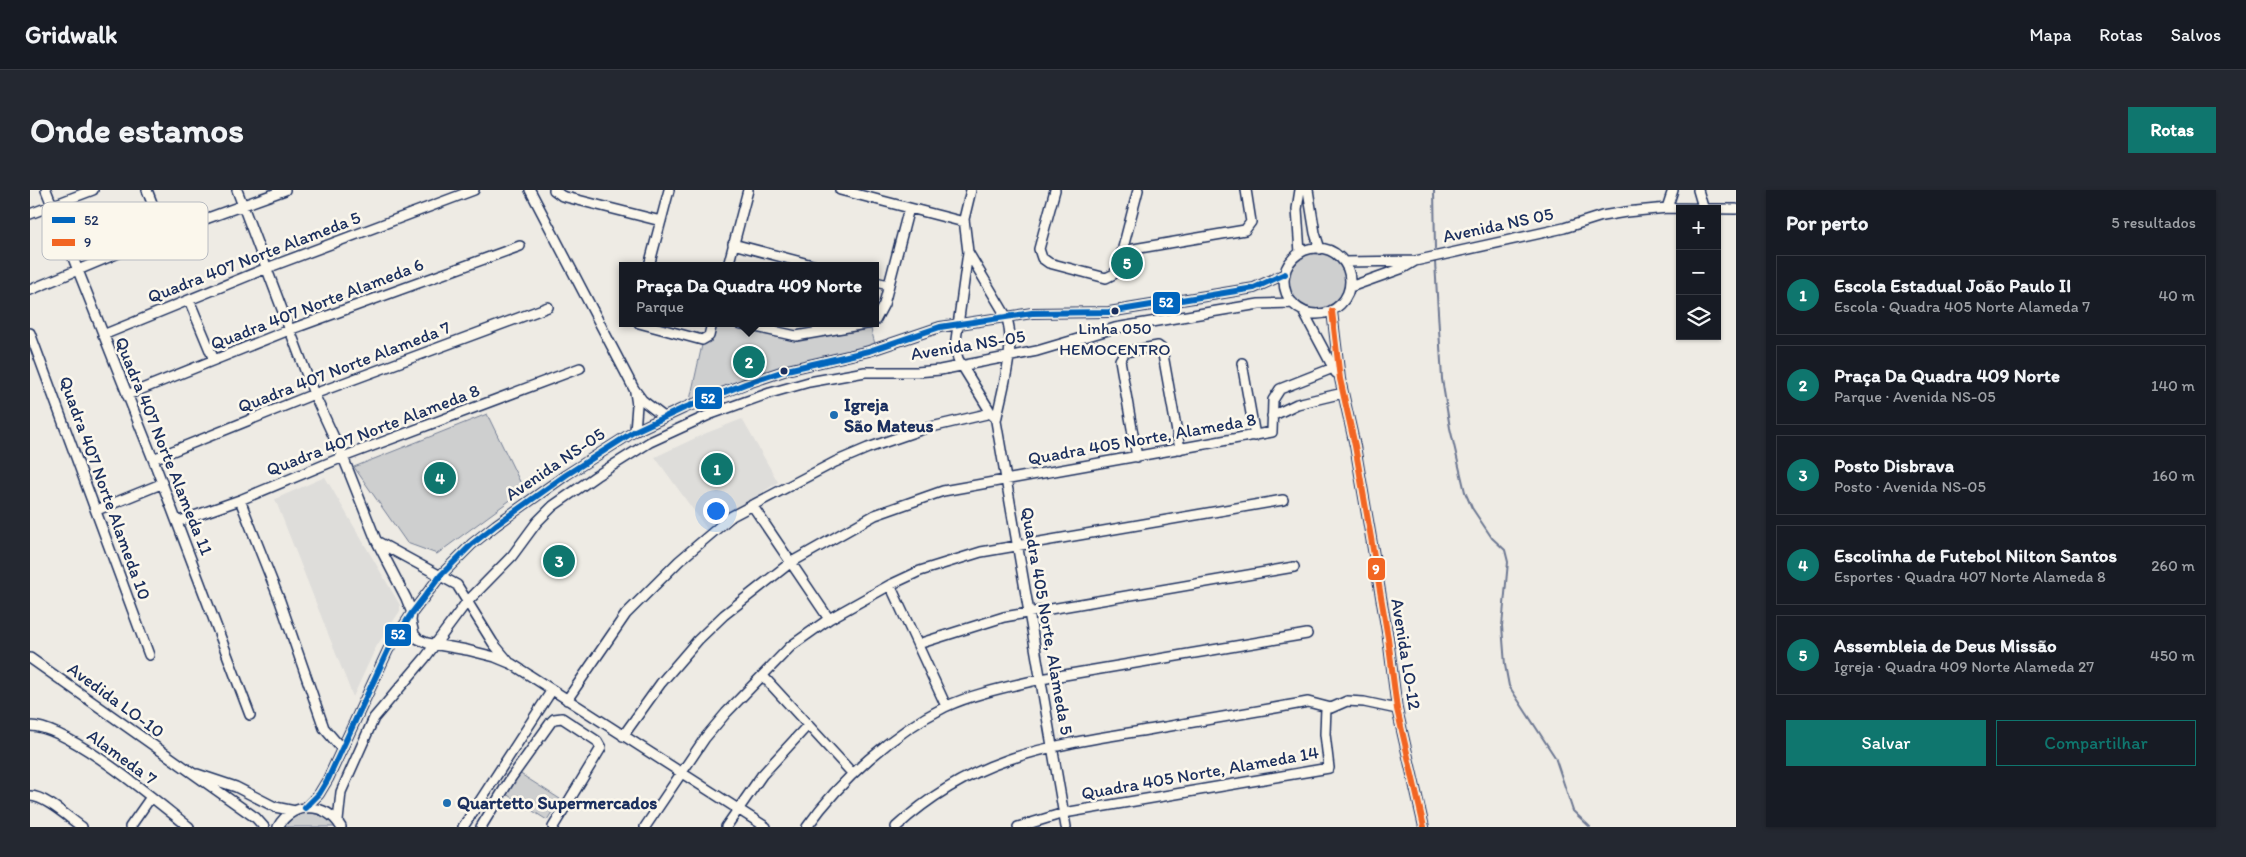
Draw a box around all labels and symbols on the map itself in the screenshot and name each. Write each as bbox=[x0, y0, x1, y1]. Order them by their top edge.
legend bbox=[42, 202, 208, 260]
street label: Avenida NS 05 bbox=[1441, 203, 1555, 247]
street label: Quadra 407 Norte Alameda 5 bbox=[144, 206, 364, 308]
text: 52 bbox=[84, 212, 99, 229]
text: 9 bbox=[84, 234, 91, 251]
pin: 5 bbox=[1111, 244, 1143, 282]
street label: Quadra 407 Norte Alameda 6 bbox=[207, 253, 427, 355]
line badge: 52 bbox=[1152, 291, 1181, 315]
text: 52 bbox=[1159, 294, 1174, 311]
marker: Linha 050 HEMOCENTRO bbox=[1110, 306, 1120, 316]
street label: Quadra 407 Norte Alameda 7 bbox=[235, 316, 453, 418]
place label: Linha 050 HEMOCENTRO bbox=[1059, 318, 1171, 359]
street label: Avenida NS-05 bbox=[909, 325, 1027, 365]
street label: Quadra 407 Norte Alameda 11 bbox=[110, 334, 218, 558]
pin: 2 bbox=[733, 343, 765, 381]
unlabelled marker bbox=[779, 366, 789, 376]
street label: Quadra 407 Norte Alameda 10 bbox=[54, 373, 156, 603]
street label: Quadra 407 Norte Alameda 8 bbox=[263, 379, 483, 481]
line badge: 52 bbox=[694, 386, 723, 410]
text: 52 bbox=[701, 390, 716, 407]
place label: Igreja São Mateus bbox=[844, 394, 934, 437]
street label: Quadra 405 Norte, Alameda 8 bbox=[1026, 408, 1258, 470]
marker: Igreja São Mateus bbox=[828, 409, 840, 421]
street label: Avenida NS-05 bbox=[501, 423, 609, 505]
pin: 1 bbox=[701, 450, 733, 488]
pin: 4 bbox=[424, 459, 456, 497]
your location bbox=[703, 498, 729, 524]
street label: Quadra 405 Norte, Alameda 5 bbox=[1016, 505, 1078, 737]
pin: 3 bbox=[543, 542, 575, 580]
line badge: 9 bbox=[1367, 557, 1386, 581]
text: 9 bbox=[1372, 561, 1380, 578]
street label: Avenida LO-12 bbox=[1386, 597, 1426, 712]
line badge: 52 bbox=[384, 623, 412, 647]
text: 52 bbox=[391, 626, 406, 643]
street label: Avedida LO-10 bbox=[63, 658, 169, 742]
street label: Alameda 7 bbox=[83, 724, 161, 790]
street label: Quadra 405 Norte, Alameda 14 bbox=[1079, 741, 1321, 805]
place label: Quartetto Supermercados bbox=[457, 792, 657, 814]
marker: Quartetto Supermercados bbox=[441, 797, 453, 809]

